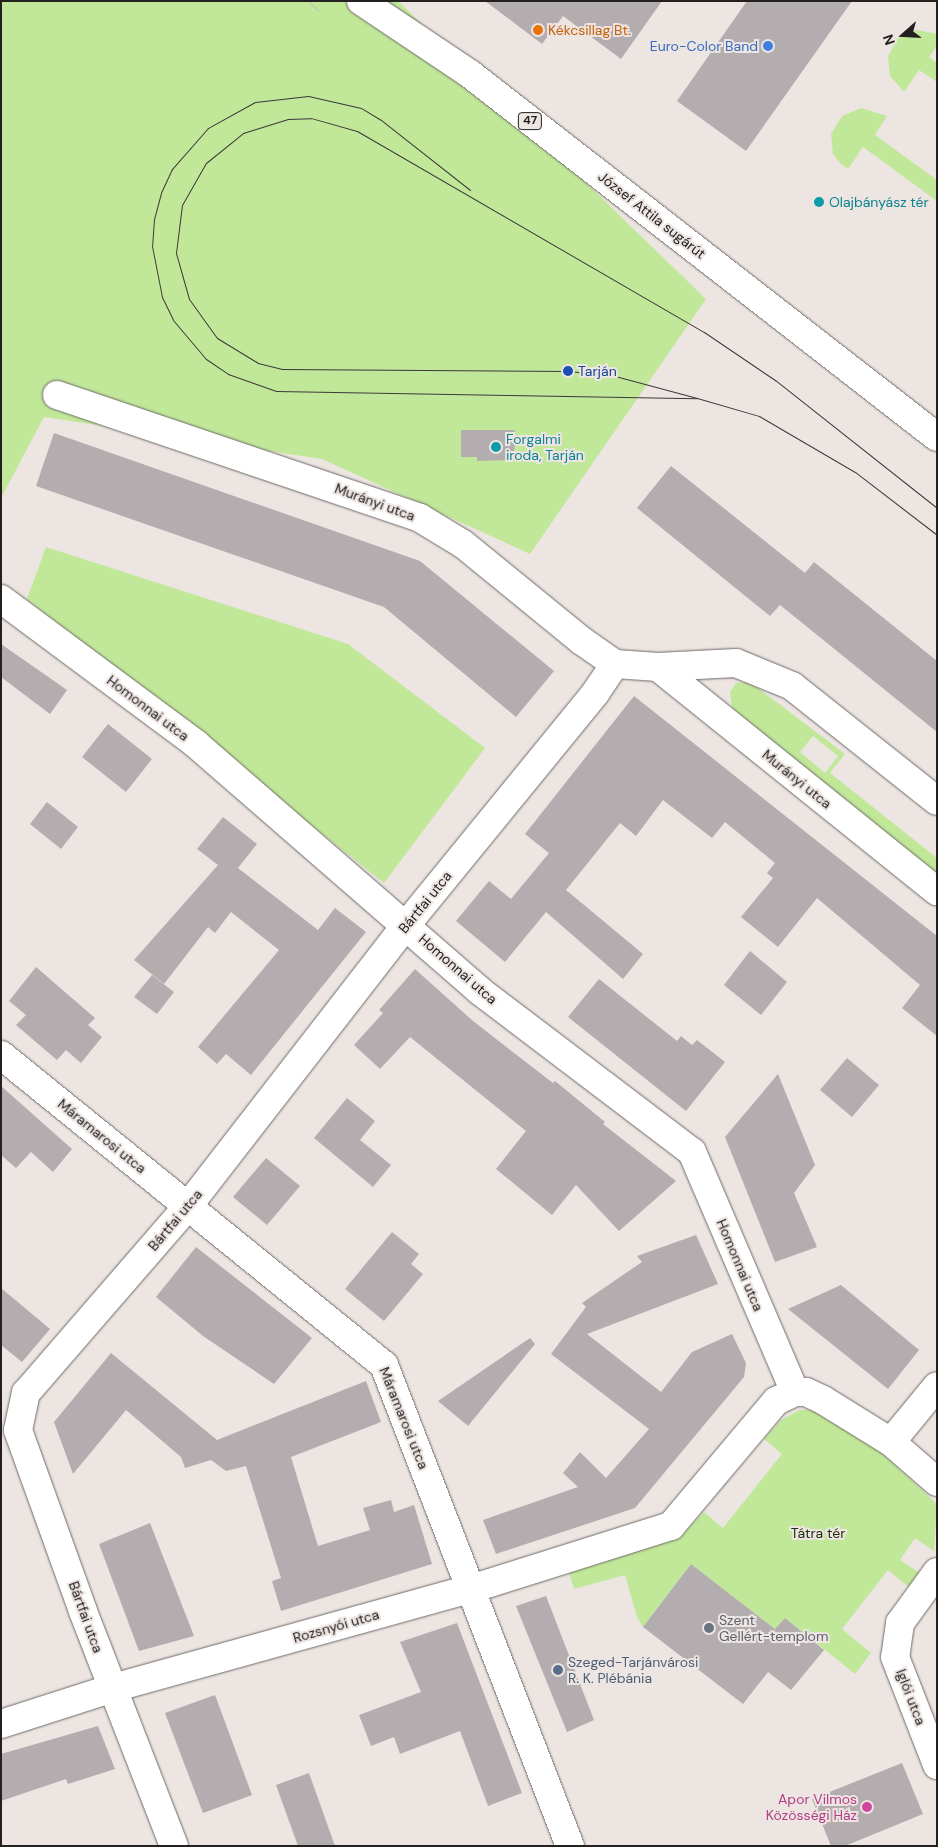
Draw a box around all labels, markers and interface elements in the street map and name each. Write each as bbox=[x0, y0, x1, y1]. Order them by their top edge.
north arrow bbox=[878, 10, 928, 60]
place label: Kékcsillag Bt. bbox=[548, 22, 631, 38]
marker: Kékcsillag Bt. bbox=[532, 24, 544, 36]
text: N bbox=[879, 32, 899, 48]
place label: Euro-Color Band bbox=[650, 38, 758, 54]
marker: Euro-Color Band bbox=[762, 40, 774, 52]
road number: 47 bbox=[518, 112, 542, 130]
street label: József Attila sugárút bbox=[595, 168, 709, 262]
place label: Olajbányász tér bbox=[829, 194, 929, 210]
marker: Olajbányász tér bbox=[813, 196, 825, 208]
place label: Tarján bbox=[578, 363, 617, 379]
marker: Tarján bbox=[562, 365, 574, 377]
place label: Forgalmi iroda, Tarján bbox=[506, 431, 584, 464]
marker: Forgalmi iroda, Tarján bbox=[490, 441, 502, 453]
street label: Murányi utca bbox=[333, 480, 417, 524]
street label: Homonnai utca bbox=[104, 672, 192, 744]
street label: Murányi utca bbox=[759, 746, 835, 812]
street label: Bártfai utca bbox=[395, 868, 455, 936]
street label: Homonnai utca bbox=[415, 930, 501, 1008]
street label: Máramarosi utca bbox=[55, 1095, 149, 1177]
street label: Bártfai utca bbox=[145, 1186, 205, 1254]
street label: Homonnai utca bbox=[713, 1216, 767, 1314]
street label: Máramarosi utca bbox=[376, 1365, 432, 1471]
park label: Tátra tér bbox=[791, 1525, 845, 1541]
street label: Bártfai utca bbox=[65, 1579, 107, 1655]
street label: Rozsnyói utca bbox=[291, 1606, 381, 1646]
place label: Szent Gellért-templom bbox=[719, 1612, 828, 1644]
marker: Szent Gellért-templom bbox=[703, 1622, 715, 1634]
place label: Szeged-Tarjánvárosi R. K. Plébánia bbox=[568, 1654, 698, 1686]
marker: Szeged-Tarjánvárosi R. K. Plébánia bbox=[552, 1664, 564, 1676]
street label: Iglói utca bbox=[893, 1667, 929, 1727]
place label: Apor Vilmos Közösségi Ház bbox=[766, 1791, 857, 1824]
marker: Apor Vilmos Közösségi Ház bbox=[861, 1801, 873, 1813]

